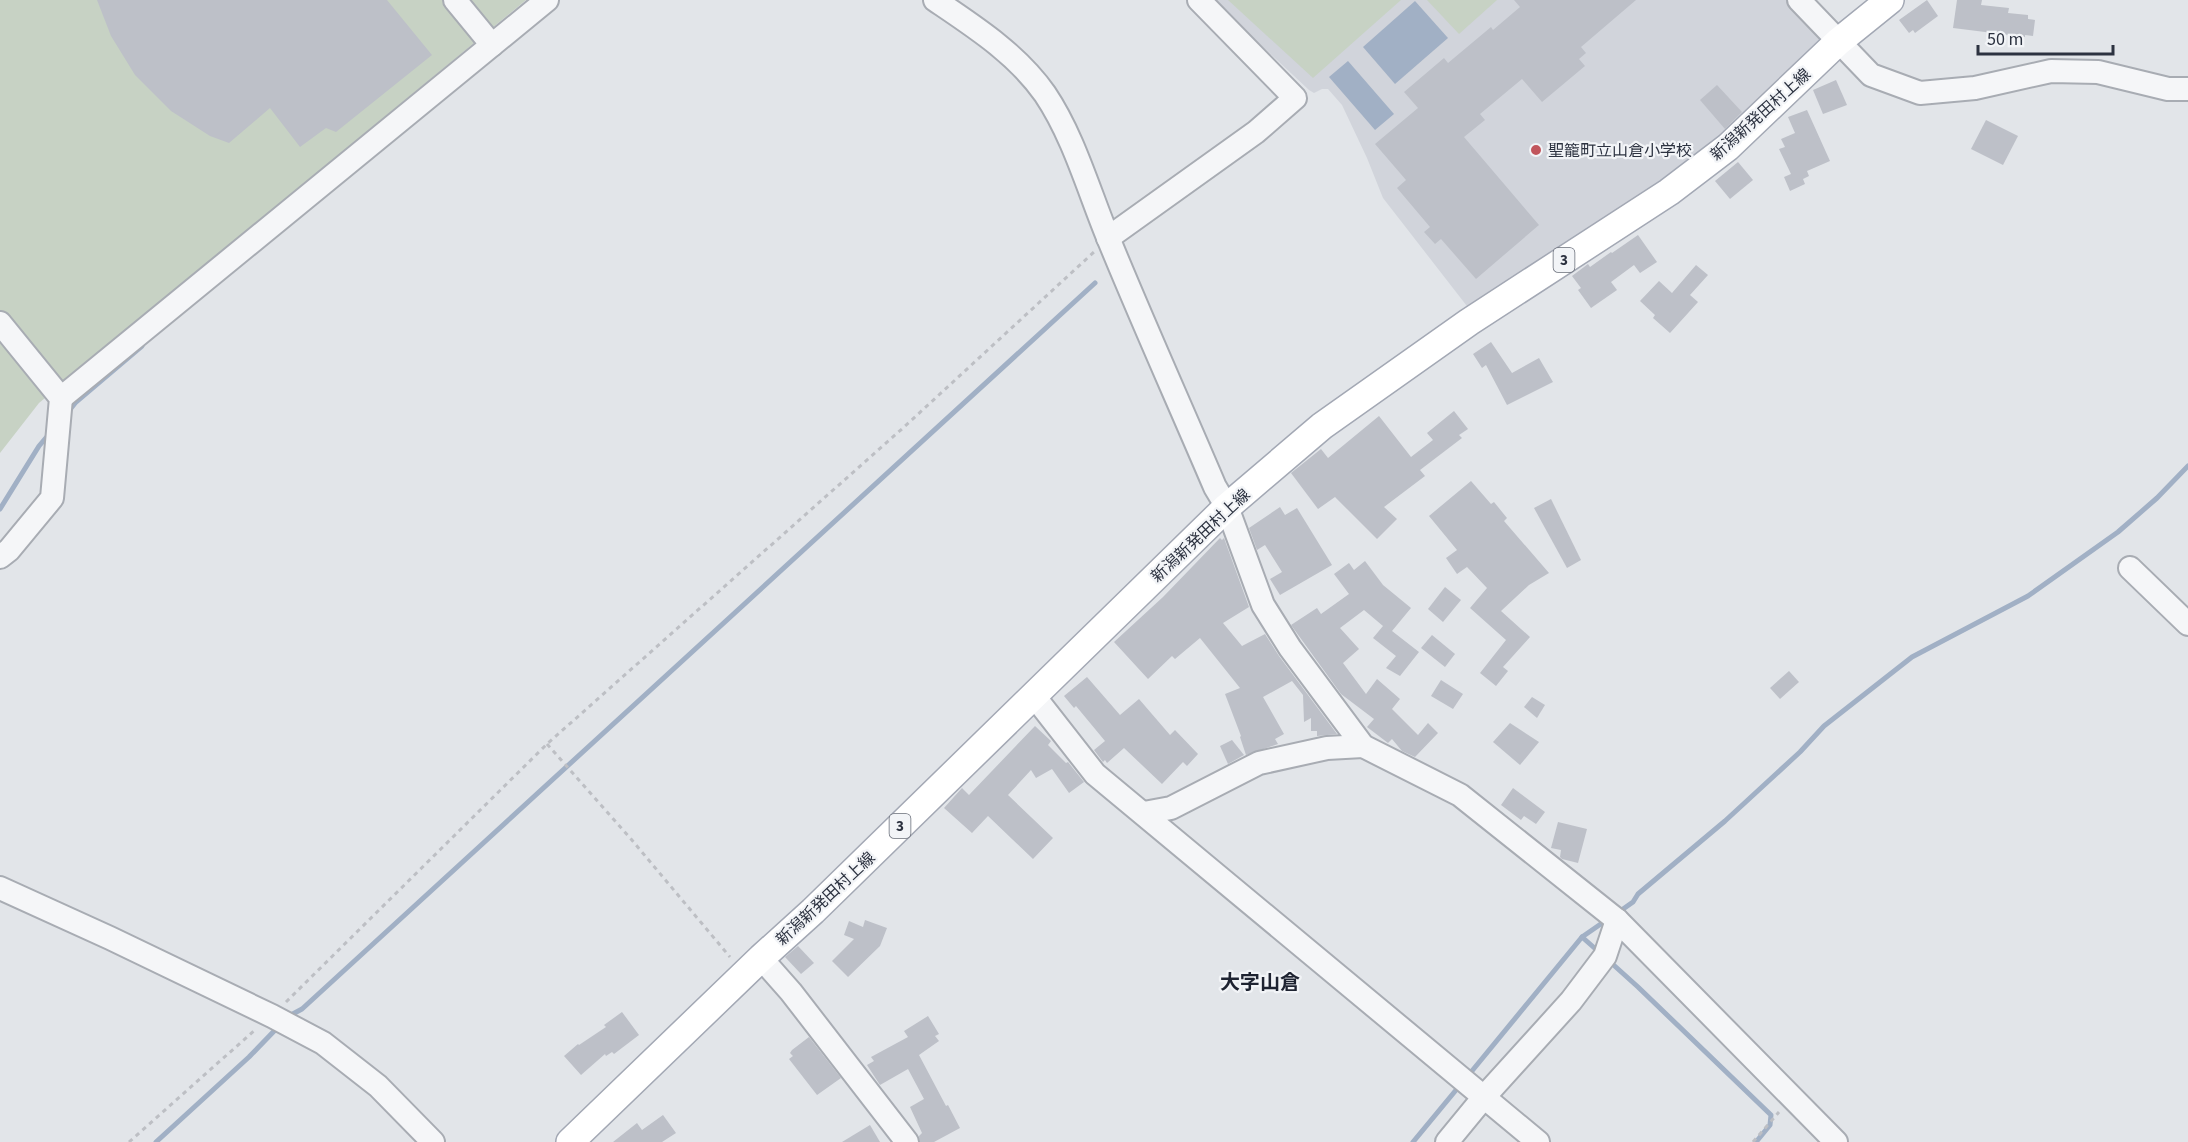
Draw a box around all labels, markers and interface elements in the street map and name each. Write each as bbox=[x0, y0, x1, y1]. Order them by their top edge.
scale bar bbox=[1978, 18, 2113, 56]
text: 50 m bbox=[1987, 27, 2023, 52]
street label: 新潟新発田村上線 bbox=[1706, 64, 1816, 166]
place label: 聖籠町立山倉小学校 bbox=[1548, 140, 1692, 162]
marker: 聖籠町立山倉小学校 bbox=[1529, 143, 1543, 157]
road number: 3 bbox=[1554, 248, 1574, 272]
street label: 新潟新発田村上線 bbox=[1146, 484, 1255, 587]
road number: 3 bbox=[890, 814, 910, 838]
street label: 新潟新発田村上線 bbox=[771, 847, 880, 950]
district label: 大字山倉 bbox=[1220, 969, 1300, 997]

